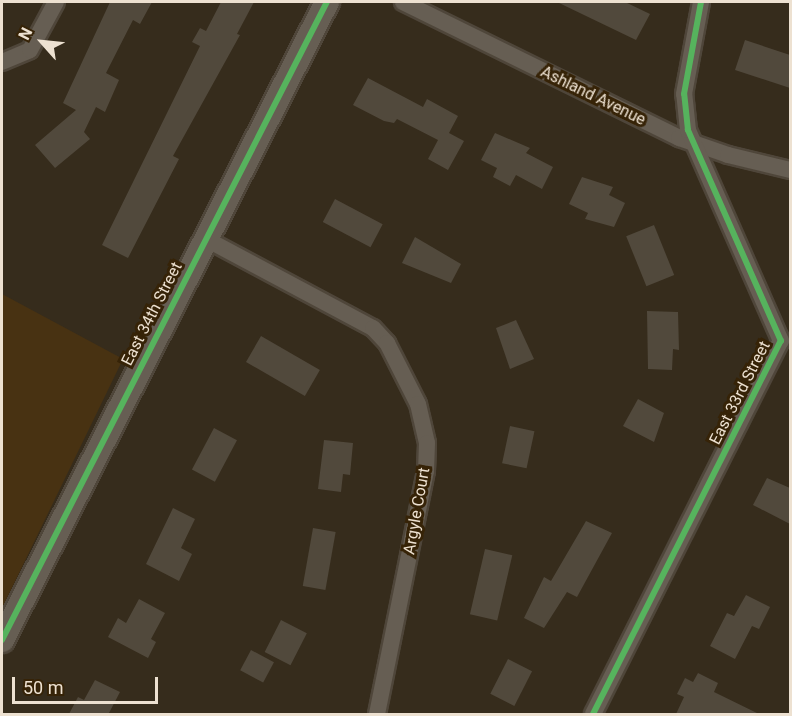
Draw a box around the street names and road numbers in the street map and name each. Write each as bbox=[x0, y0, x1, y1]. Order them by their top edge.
street label: Ashland Avenue bbox=[537, 62, 649, 130]
street label: East 34th Street bbox=[118, 259, 186, 369]
street label: East 33rd Street bbox=[706, 338, 774, 448]
street label: Argyle Court bbox=[400, 466, 434, 556]

